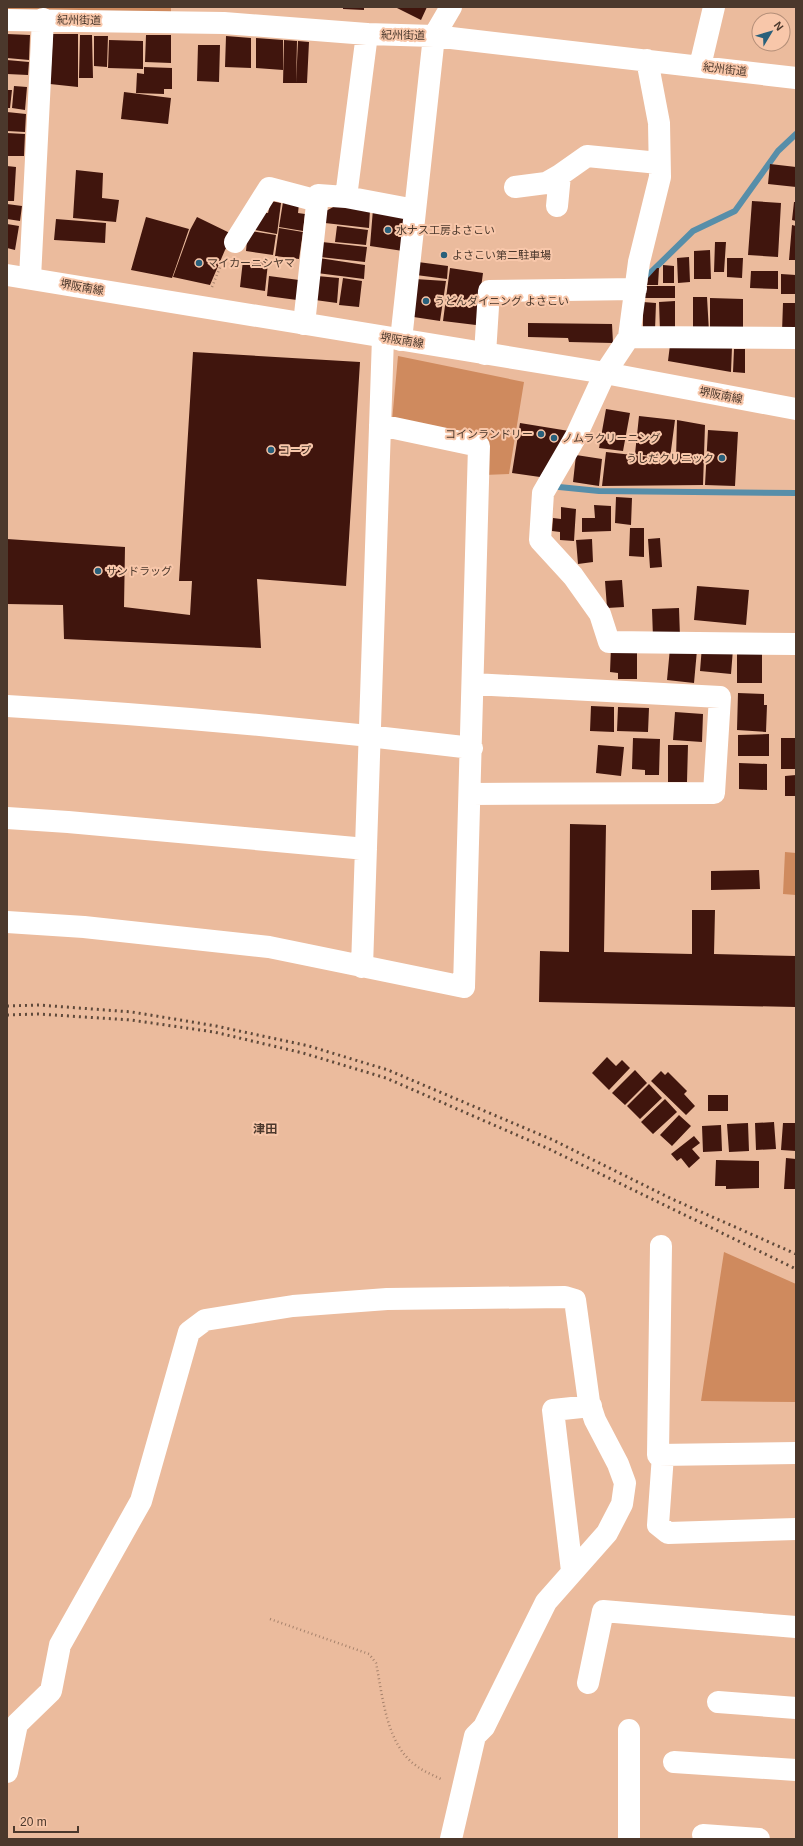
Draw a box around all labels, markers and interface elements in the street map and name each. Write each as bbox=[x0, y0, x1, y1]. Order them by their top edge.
north arrow bbox=[751, 12, 791, 52]
street label: 紀州街道 bbox=[57, 14, 101, 26]
text: N bbox=[772, 19, 786, 33]
street label: 紀州街道 bbox=[381, 29, 425, 41]
street label: 紀州街道 bbox=[702, 60, 748, 78]
place label: 水ナス工房よさこい bbox=[396, 224, 495, 236]
marker: 水ナス工房よさこい bbox=[383, 225, 393, 235]
place label: よさこい第二駐車場 bbox=[452, 249, 551, 261]
marker: よさこい第二駐車場 bbox=[439, 250, 449, 260]
place label: マイカーニシヤマ bbox=[207, 257, 295, 269]
marker: マイカーニシヤマ bbox=[194, 258, 204, 268]
street label: 堺阪南線 bbox=[59, 277, 105, 297]
place label: うどんダイニング よさこい bbox=[434, 295, 569, 307]
marker: うどんダイニング よさこい bbox=[421, 296, 431, 306]
street label: 堺阪南線 bbox=[379, 331, 425, 349]
street label: 堺阪南線 bbox=[698, 385, 744, 405]
place label: コインランドリー bbox=[445, 428, 533, 440]
marker: コインランドリー bbox=[536, 429, 546, 439]
place label: ノムラクリーニング bbox=[562, 432, 660, 444]
marker: ノムラクリーニング bbox=[549, 433, 559, 443]
place label: コープ bbox=[279, 444, 311, 456]
marker: コープ bbox=[266, 445, 276, 455]
place label: うしだクリニック bbox=[626, 452, 714, 464]
marker: うしだクリニック bbox=[717, 453, 727, 463]
place label: サンドラッグ bbox=[106, 565, 172, 577]
marker: サンドラッグ bbox=[93, 566, 103, 576]
district label: 津田 bbox=[253, 1122, 277, 1136]
scale bar bbox=[14, 1808, 78, 1834]
text: 20 m bbox=[20, 1815, 47, 1829]

